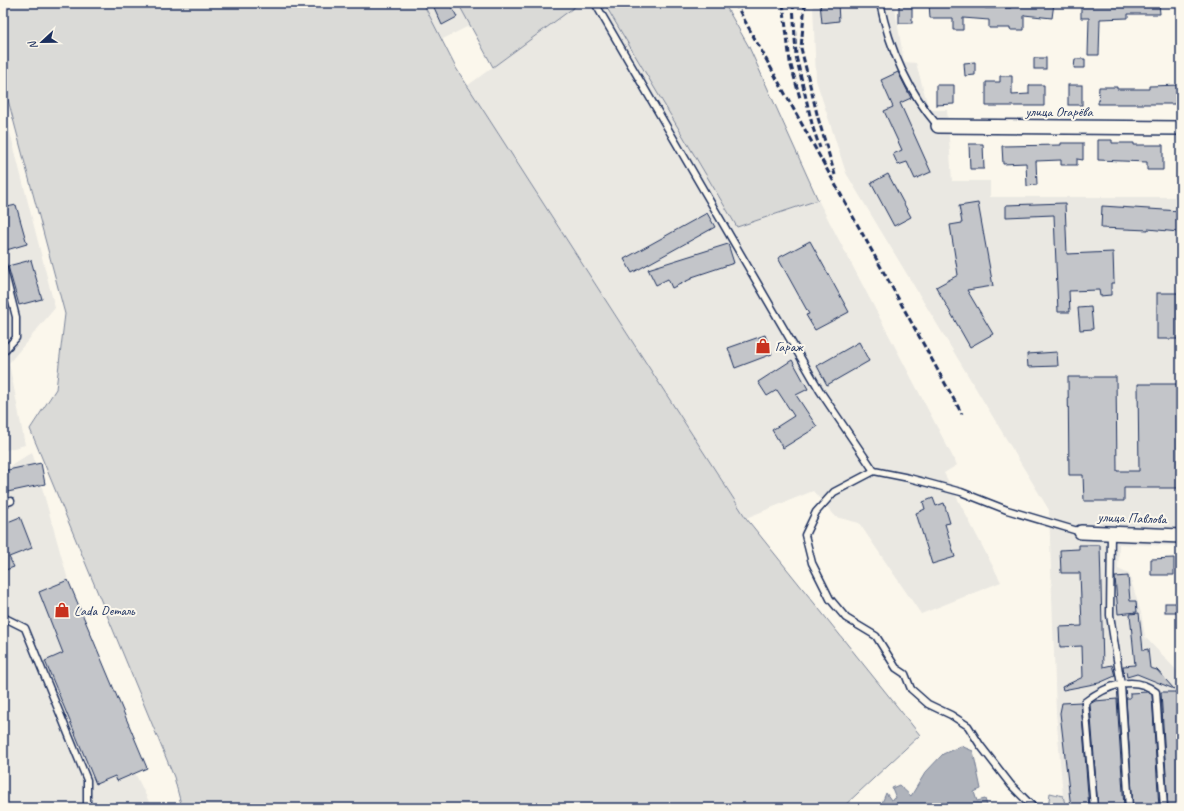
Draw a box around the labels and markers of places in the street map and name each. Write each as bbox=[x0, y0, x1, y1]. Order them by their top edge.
shop icon: Гараж bbox=[754, 337, 772, 355]
place label: Гараж bbox=[775, 338, 804, 355]
shop icon: Lada Dеталь bbox=[53, 601, 71, 619]
place label: Lada Dеталь bbox=[74, 602, 136, 619]

